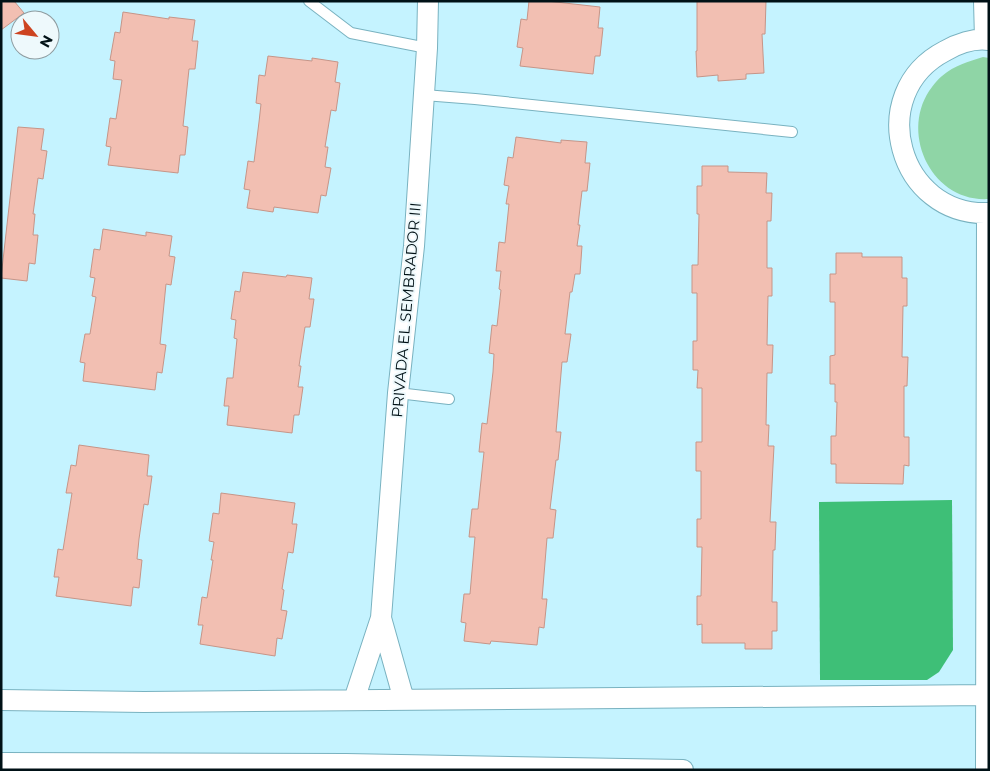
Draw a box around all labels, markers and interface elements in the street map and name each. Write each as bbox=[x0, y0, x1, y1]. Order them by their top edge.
north arrow bbox=[10, 10, 60, 60]
text: N bbox=[36, 32, 57, 51]
street label: PRIVADA EL SEMBRADOR III bbox=[387, 202, 425, 418]

